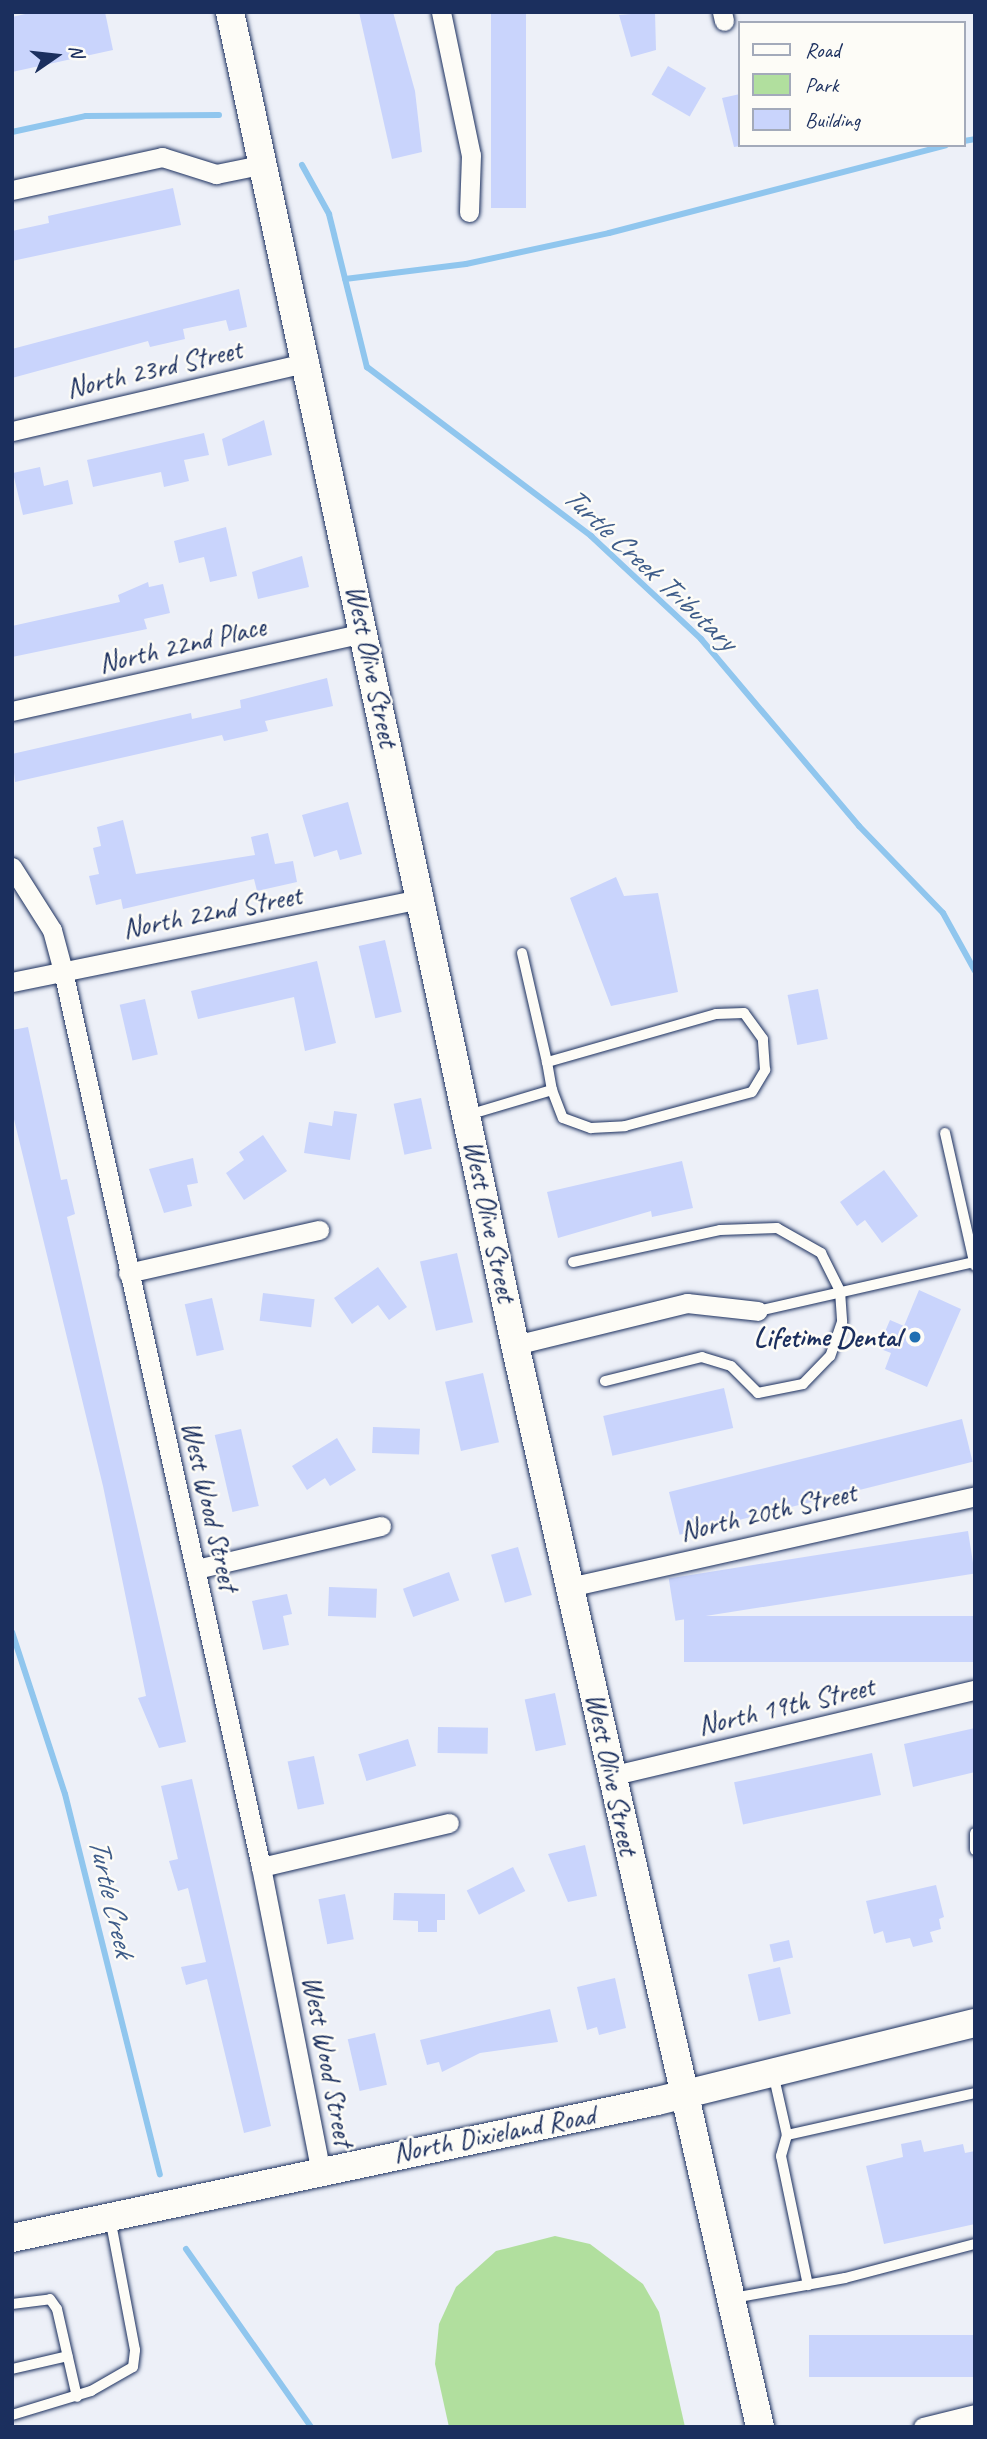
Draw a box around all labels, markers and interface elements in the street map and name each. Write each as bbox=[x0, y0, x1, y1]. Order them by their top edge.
north arrow bbox=[21, 21, 91, 91]
legend bbox=[738, 21, 966, 147]
text: Road bbox=[805, 37, 840, 63]
text: N bbox=[63, 42, 89, 60]
text: Park bbox=[805, 72, 838, 98]
text: Building bbox=[805, 107, 860, 133]
street label: North 23rd Street bbox=[63, 332, 245, 406]
water label: Turtle Creek Tributary bbox=[556, 479, 744, 657]
street label: West Olive Street bbox=[338, 581, 406, 751]
street label: North 22nd Place bbox=[95, 609, 269, 681]
street label: North 22nd Street bbox=[119, 878, 305, 946]
street label: West Olive Street bbox=[456, 1136, 524, 1306]
place label: Lifetime Dental bbox=[754, 1320, 901, 1354]
marker: Lifetime Dental bbox=[907, 1329, 923, 1345]
street label: West Wood Street bbox=[174, 1418, 246, 1594]
street label: North 20th Street bbox=[676, 1475, 860, 1549]
street label: North 19th Street bbox=[694, 1669, 878, 1743]
street label: West Olive Street bbox=[578, 1689, 646, 1859]
water label: Turtle Creek bbox=[81, 1834, 143, 1960]
street label: West Wood Street bbox=[295, 1972, 361, 2150]
street label: North Dixieland Road bbox=[390, 2098, 598, 2170]

